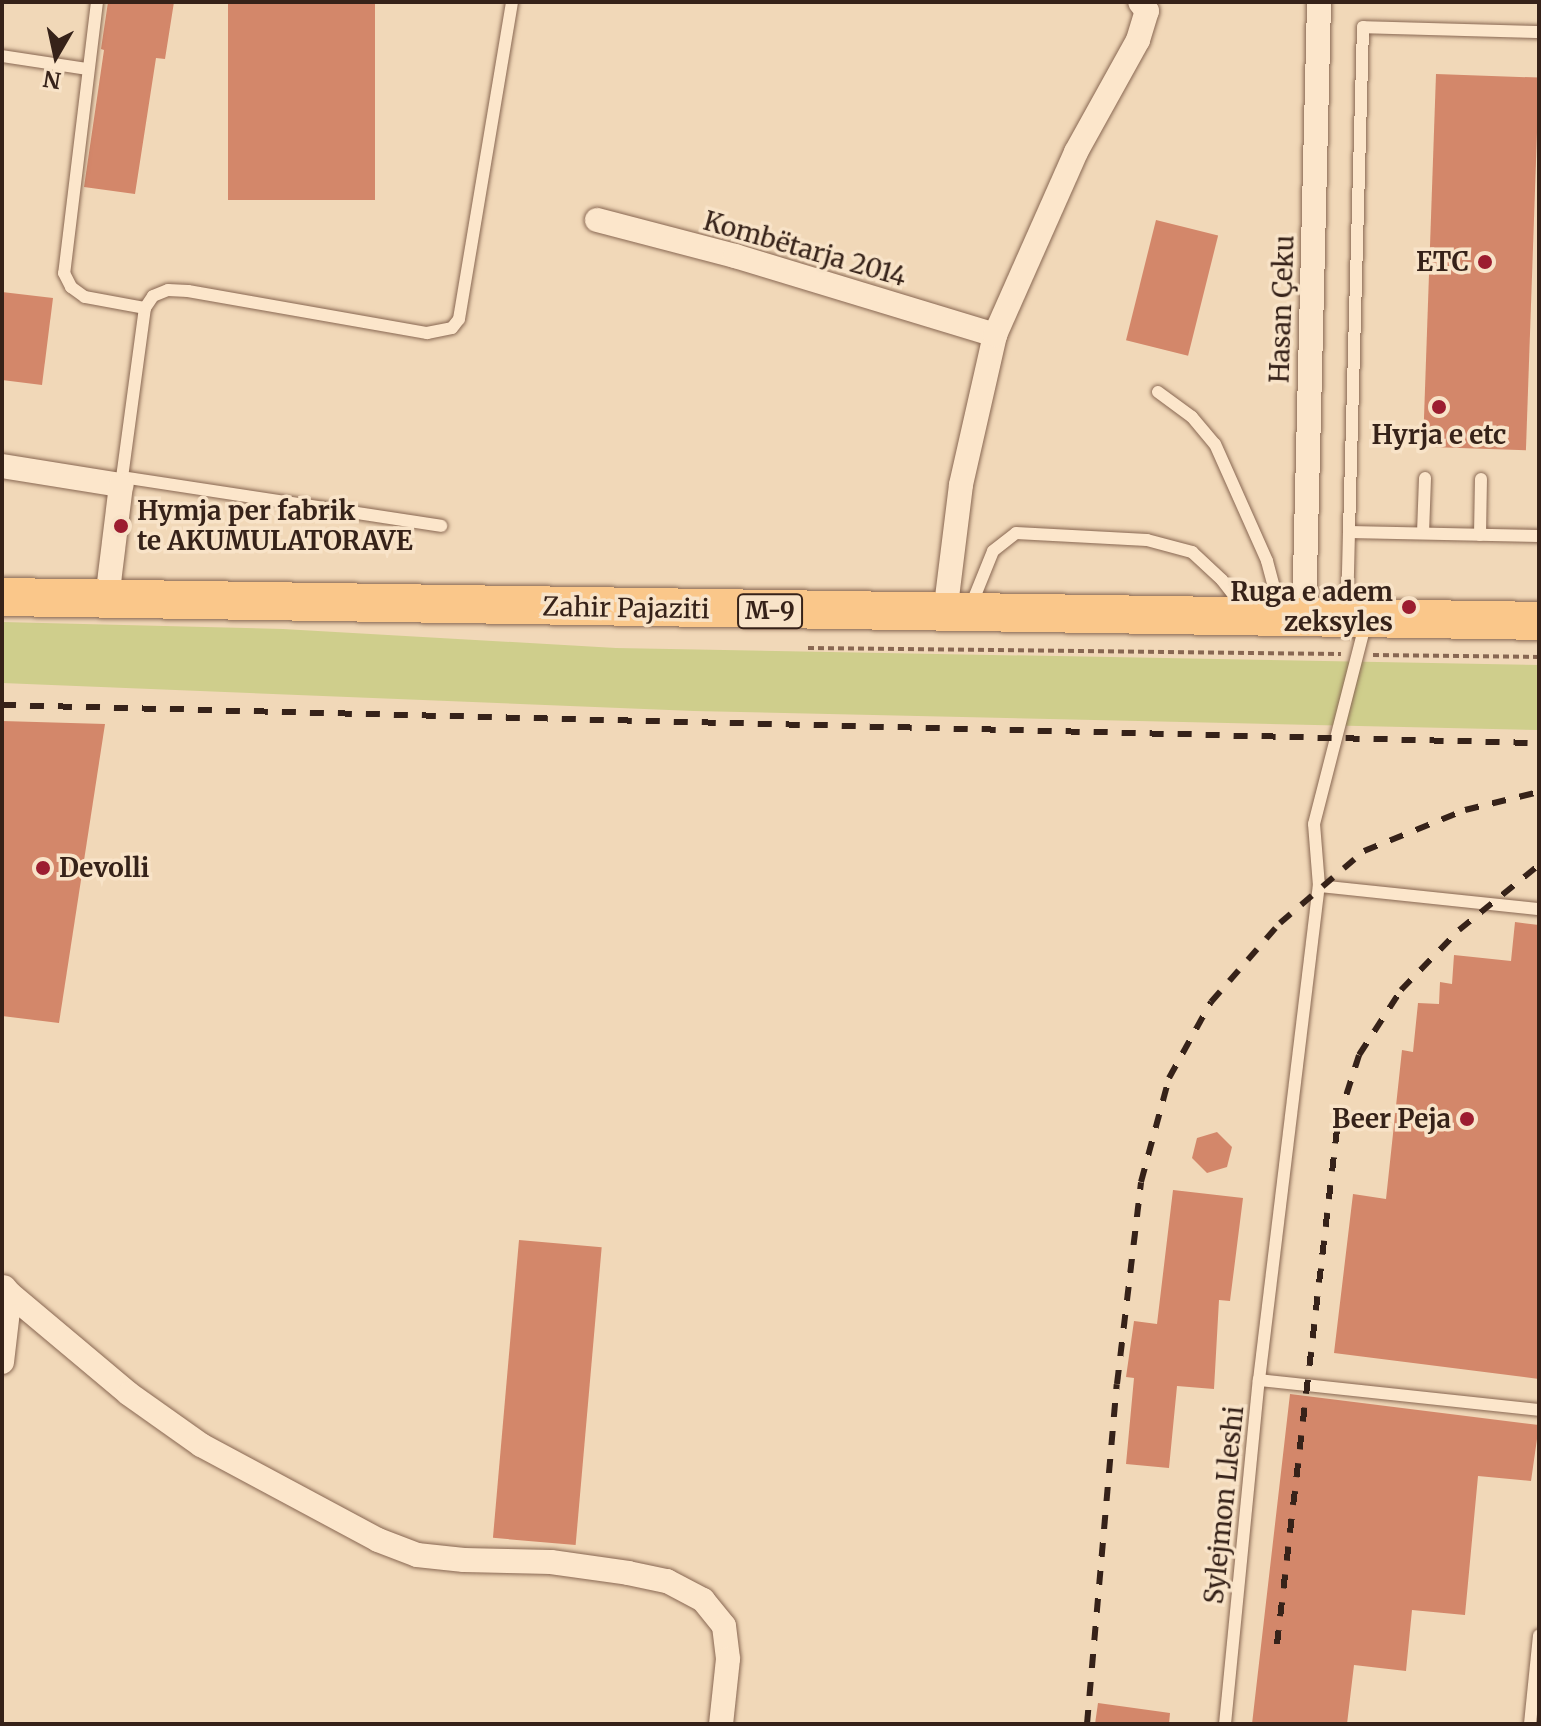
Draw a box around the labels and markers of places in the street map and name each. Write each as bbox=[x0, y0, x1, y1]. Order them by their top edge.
place label: ETC bbox=[1416, 246, 1469, 278]
marker: ETC bbox=[1476, 253, 1494, 271]
marker: Hyrja e etc bbox=[1430, 398, 1448, 416]
place label: Hyrja e etc bbox=[1372, 419, 1506, 451]
place label: Hymja per fabrik te AKUMULATORAVE bbox=[137, 495, 413, 556]
marker: Hymja per fabrik te AKUMULATORAVE bbox=[112, 517, 130, 535]
place label: Ruga e adem zeksyles bbox=[1230, 576, 1393, 638]
marker: Ruga e adem zeksyles bbox=[1400, 598, 1418, 616]
place label: Devolli bbox=[59, 852, 149, 884]
marker: Devolli bbox=[34, 859, 52, 877]
place label: Beer Peja bbox=[1332, 1103, 1451, 1135]
marker: Beer Peja bbox=[1458, 1110, 1476, 1128]

